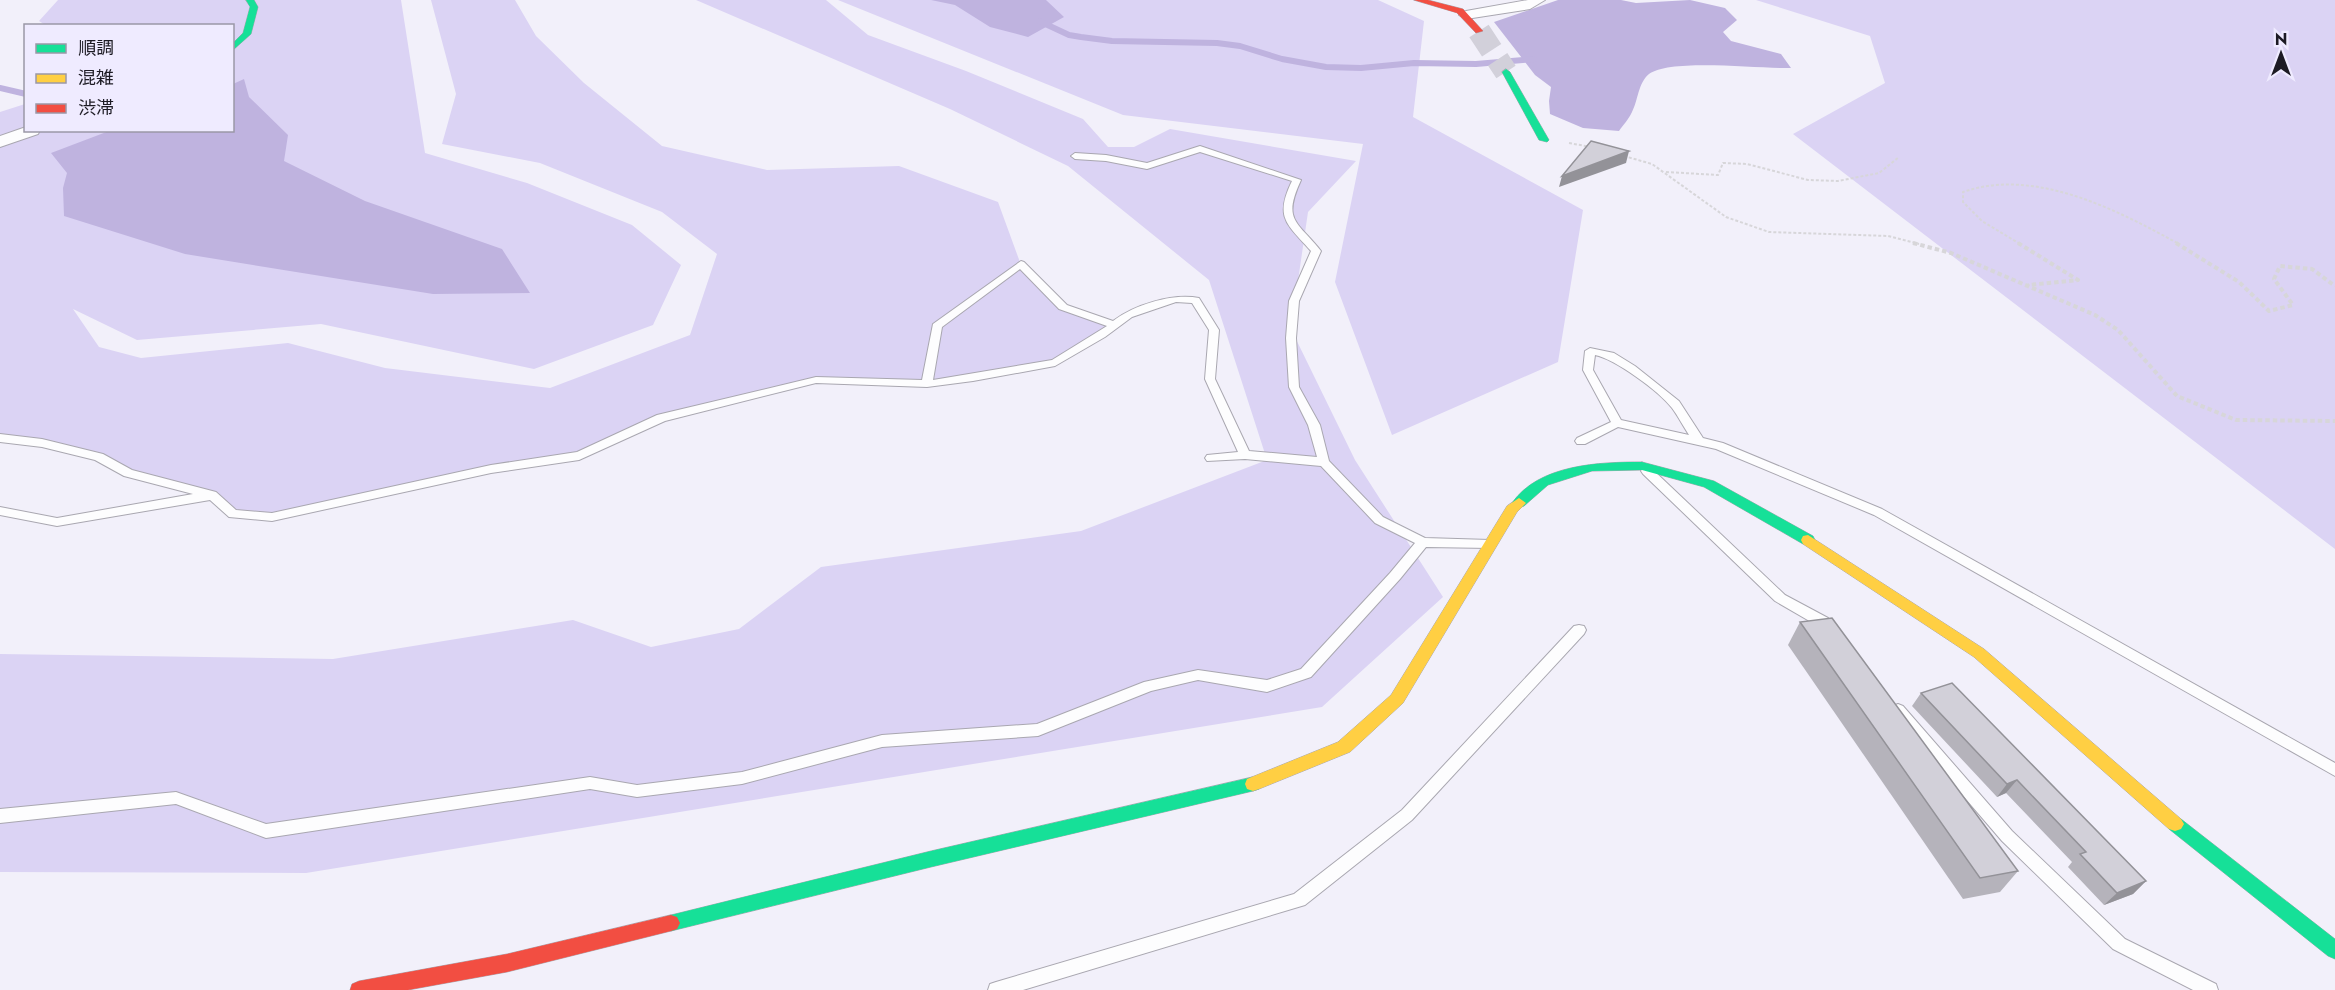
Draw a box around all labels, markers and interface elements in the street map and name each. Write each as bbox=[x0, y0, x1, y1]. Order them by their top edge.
legend bbox=[24, 24, 234, 132]
north arrow bbox=[2251, 24, 2311, 84]
text: N bbox=[2275, 28, 2287, 51]
text: 順調 bbox=[78, 35, 114, 61]
text: 混雑 bbox=[78, 65, 114, 91]
text: 渋滞 bbox=[78, 95, 114, 121]

